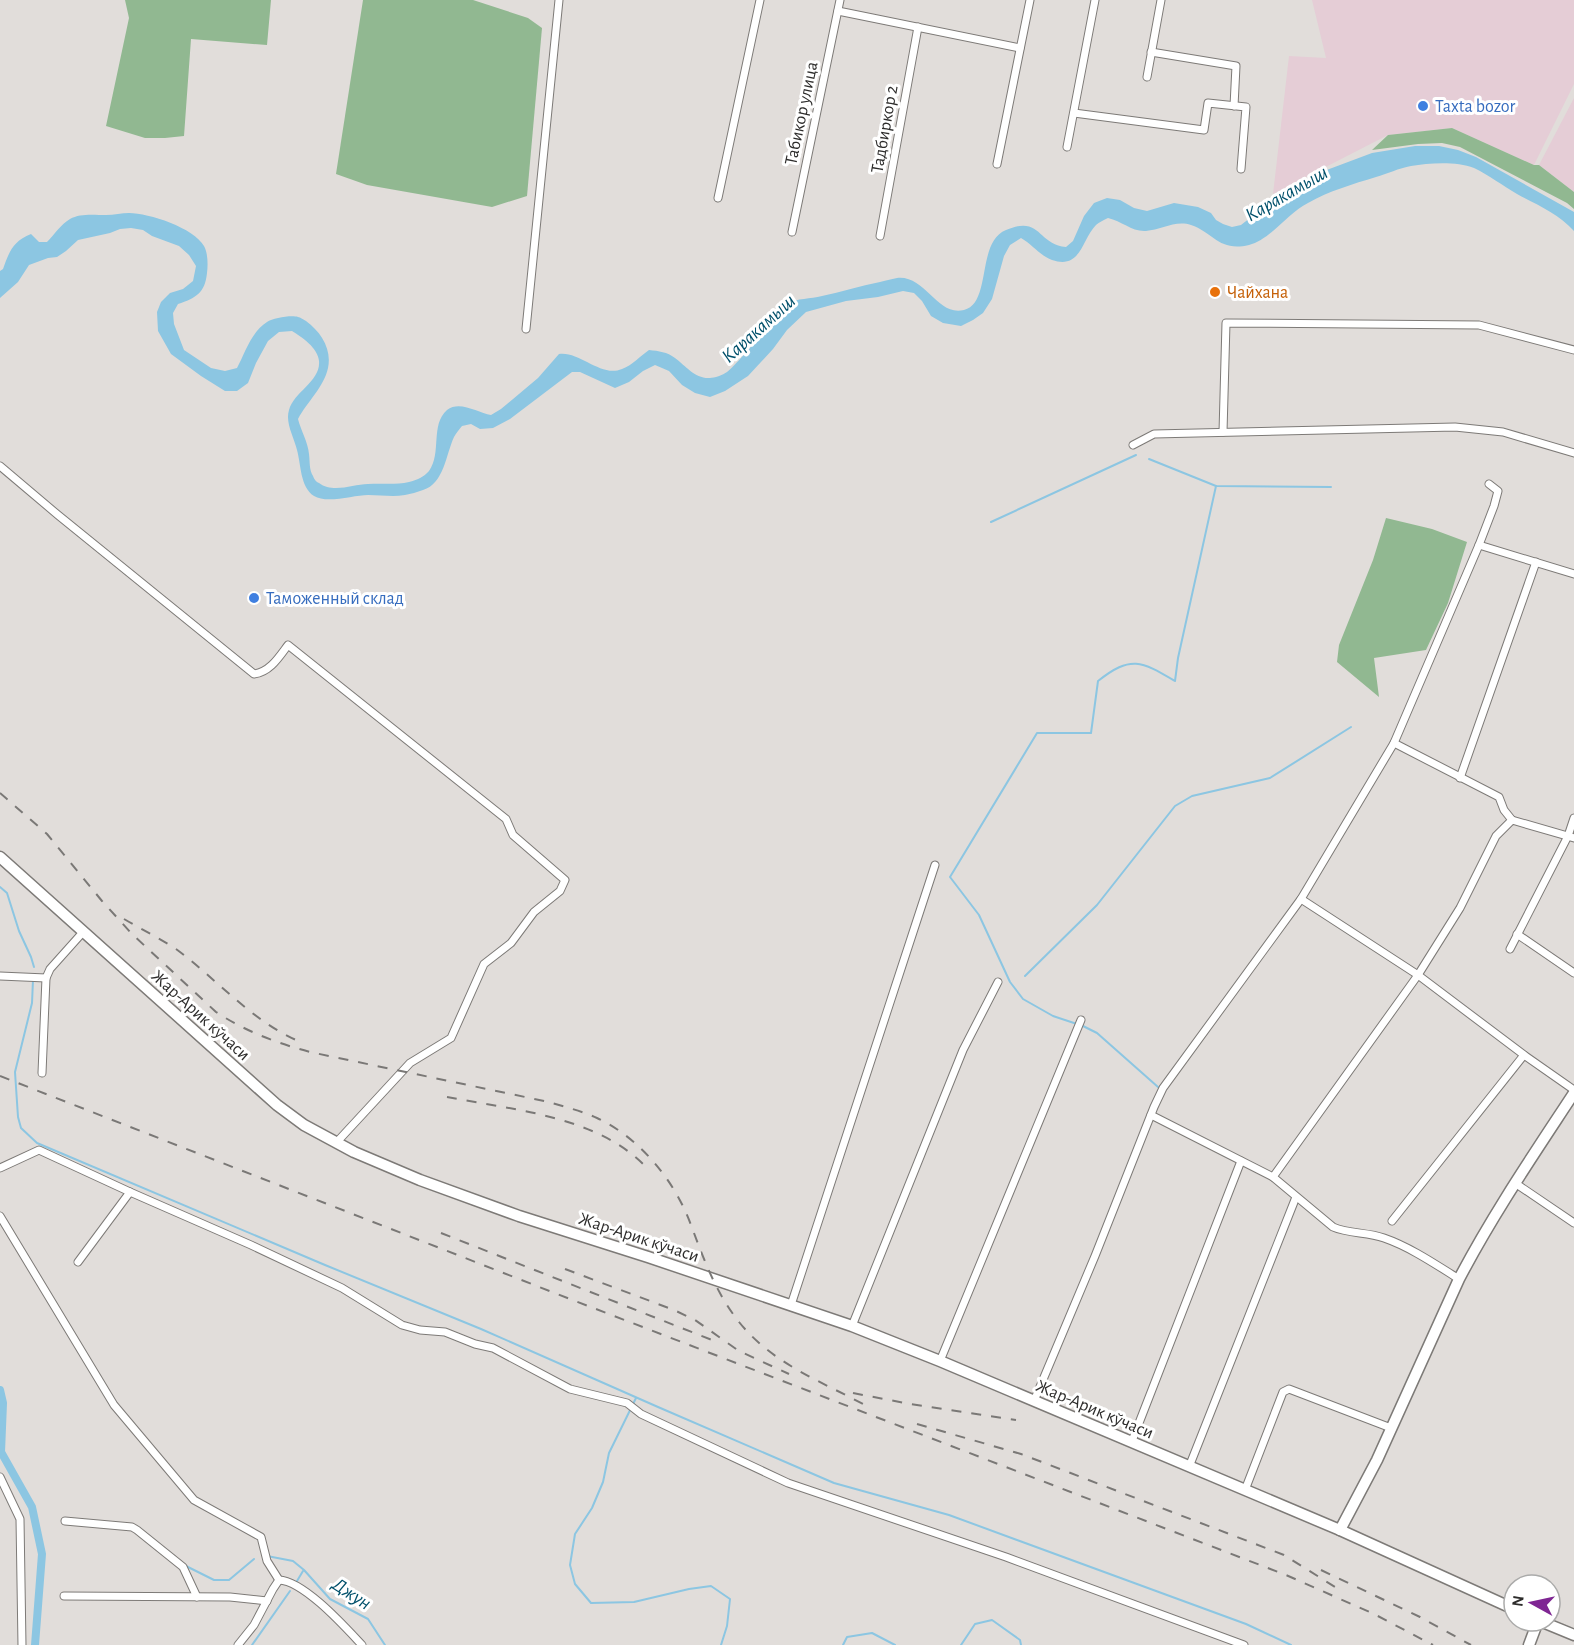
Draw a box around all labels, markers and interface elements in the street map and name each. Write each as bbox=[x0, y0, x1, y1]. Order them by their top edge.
street label: Табикор улица bbox=[781, 60, 822, 166]
street label: Тадбиркор 2 bbox=[867, 84, 902, 174]
place label: Taxta bozor bbox=[1435, 98, 1515, 116]
marker: Taxta bozor bbox=[1416, 99, 1430, 113]
water label: Каракамыш bbox=[1242, 162, 1331, 225]
place label: Чайхана bbox=[1227, 284, 1288, 302]
marker: Чайхана bbox=[1208, 285, 1222, 299]
water label: Каракамыш bbox=[718, 291, 799, 367]
place label: Таможенный склад bbox=[266, 590, 404, 608]
marker: Таможенный склад bbox=[247, 591, 261, 605]
street label: Жар-Арик кўчаси bbox=[148, 967, 253, 1064]
street label: Жар-Арик кўчаси bbox=[576, 1210, 701, 1266]
street label: Жар-Арик кўчаси bbox=[1033, 1377, 1156, 1443]
water label: Джун bbox=[327, 1573, 375, 1614]
north arrow bbox=[1502, 1573, 1562, 1633]
text: N bbox=[1509, 1594, 1527, 1608]

